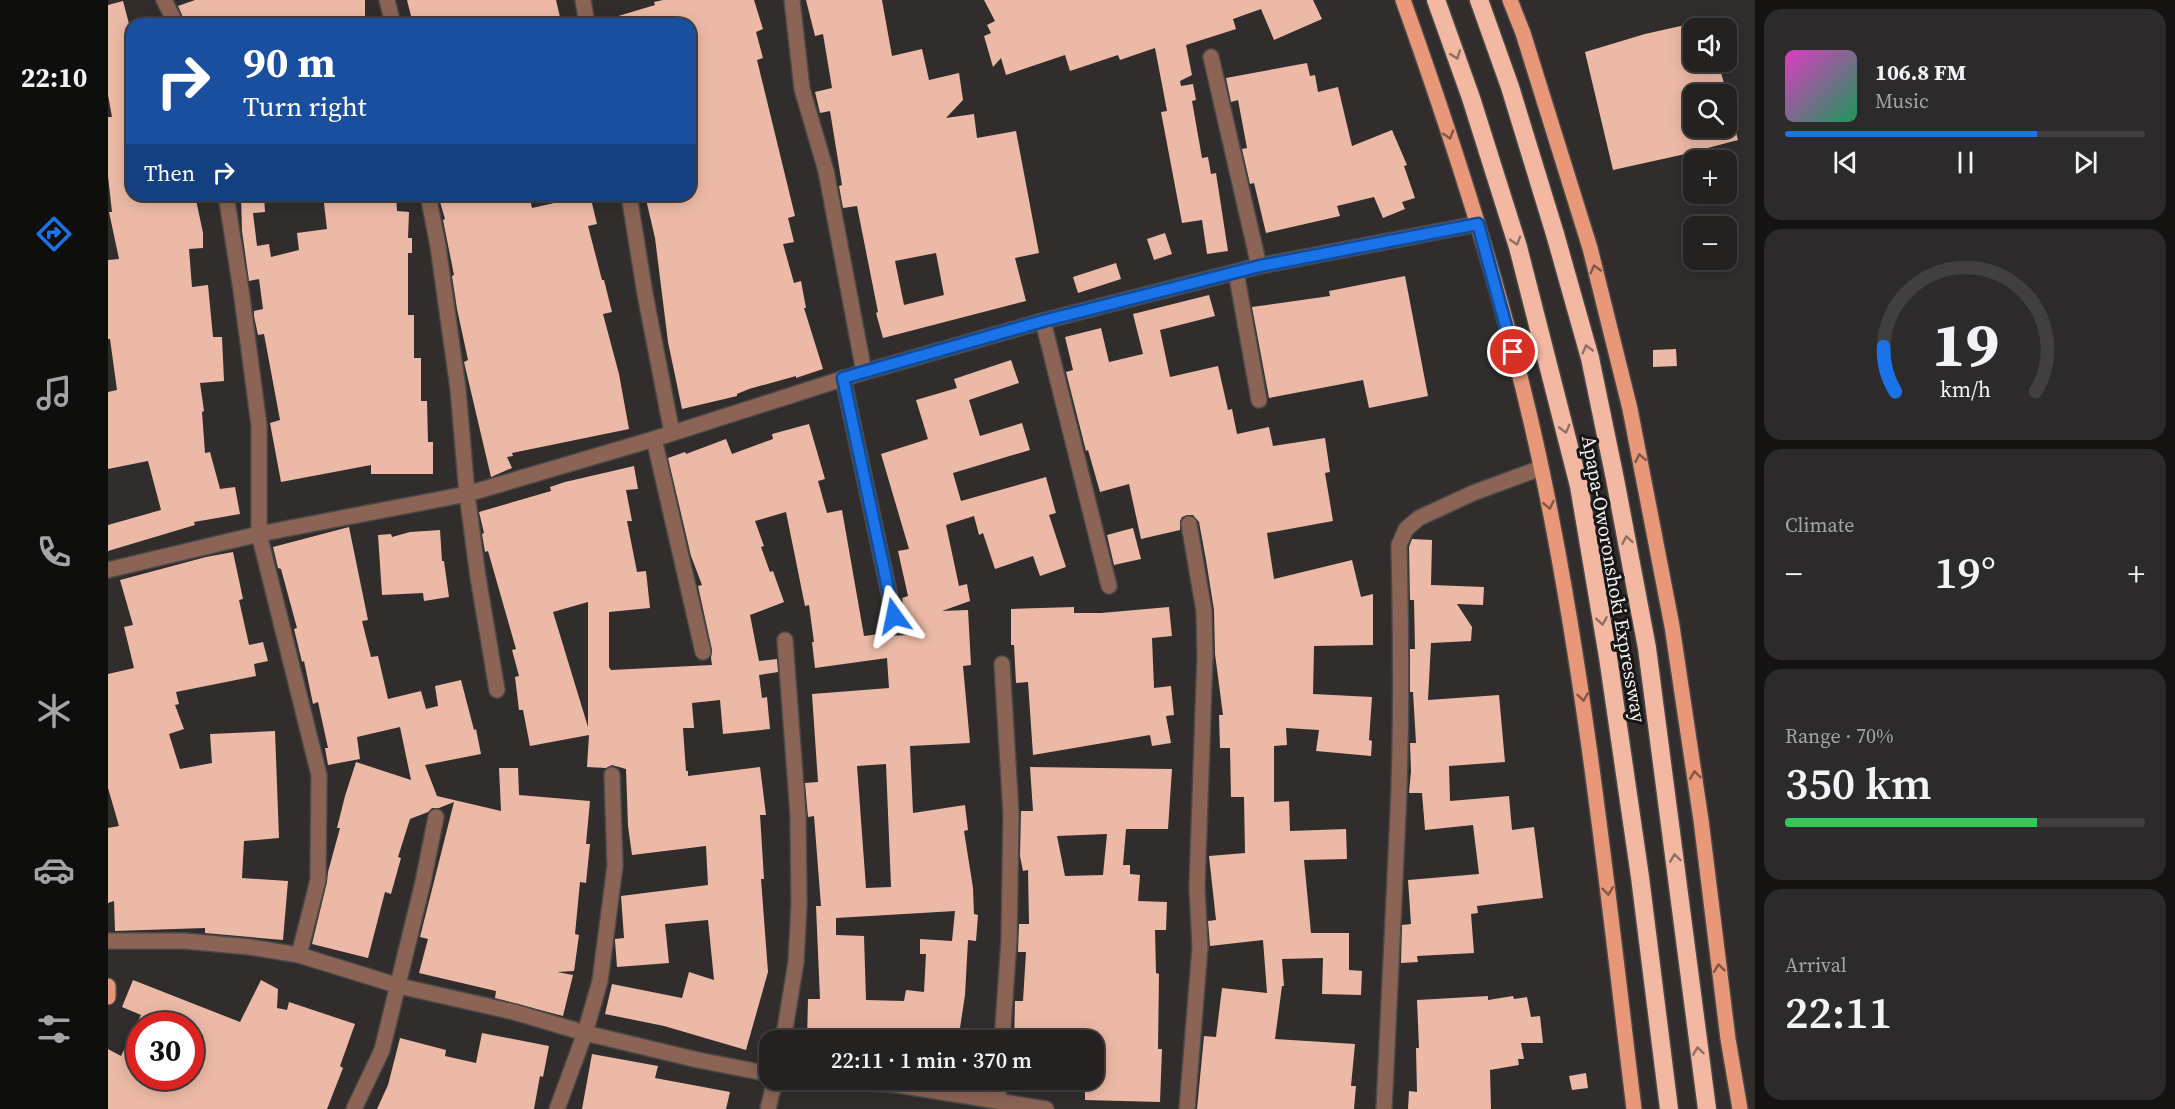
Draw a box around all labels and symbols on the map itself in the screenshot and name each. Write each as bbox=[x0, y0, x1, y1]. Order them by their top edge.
one-way arrow bbox=[1448, 49, 1461, 60]
one-way arrow bbox=[1442, 129, 1455, 140]
one-way arrow bbox=[1508, 235, 1521, 246]
one-way arrow bbox=[1590, 264, 1603, 274]
pin bbox=[1487, 326, 1538, 377]
one-way arrow bbox=[1582, 344, 1595, 354]
one-way arrow bbox=[1557, 424, 1570, 434]
street label: Apapa-Oworonshoki Expressway bbox=[1575, 433, 1653, 726]
one-way arrow bbox=[1634, 454, 1647, 464]
one-way arrow bbox=[1542, 500, 1555, 510]
one-way arrow bbox=[1621, 536, 1634, 546]
position arrow bbox=[862, 584, 926, 648]
one-way arrow bbox=[1595, 615, 1608, 625]
one-way arrow bbox=[1576, 693, 1588, 702]
one-way arrow bbox=[1689, 770, 1701, 779]
one-way arrow bbox=[1670, 853, 1682, 862]
one-way arrow bbox=[1601, 886, 1613, 895]
one-way arrow bbox=[1714, 963, 1726, 973]
speed limit sign: 30 bbox=[126, 1012, 204, 1090]
one-way arrow bbox=[1693, 1047, 1705, 1056]

